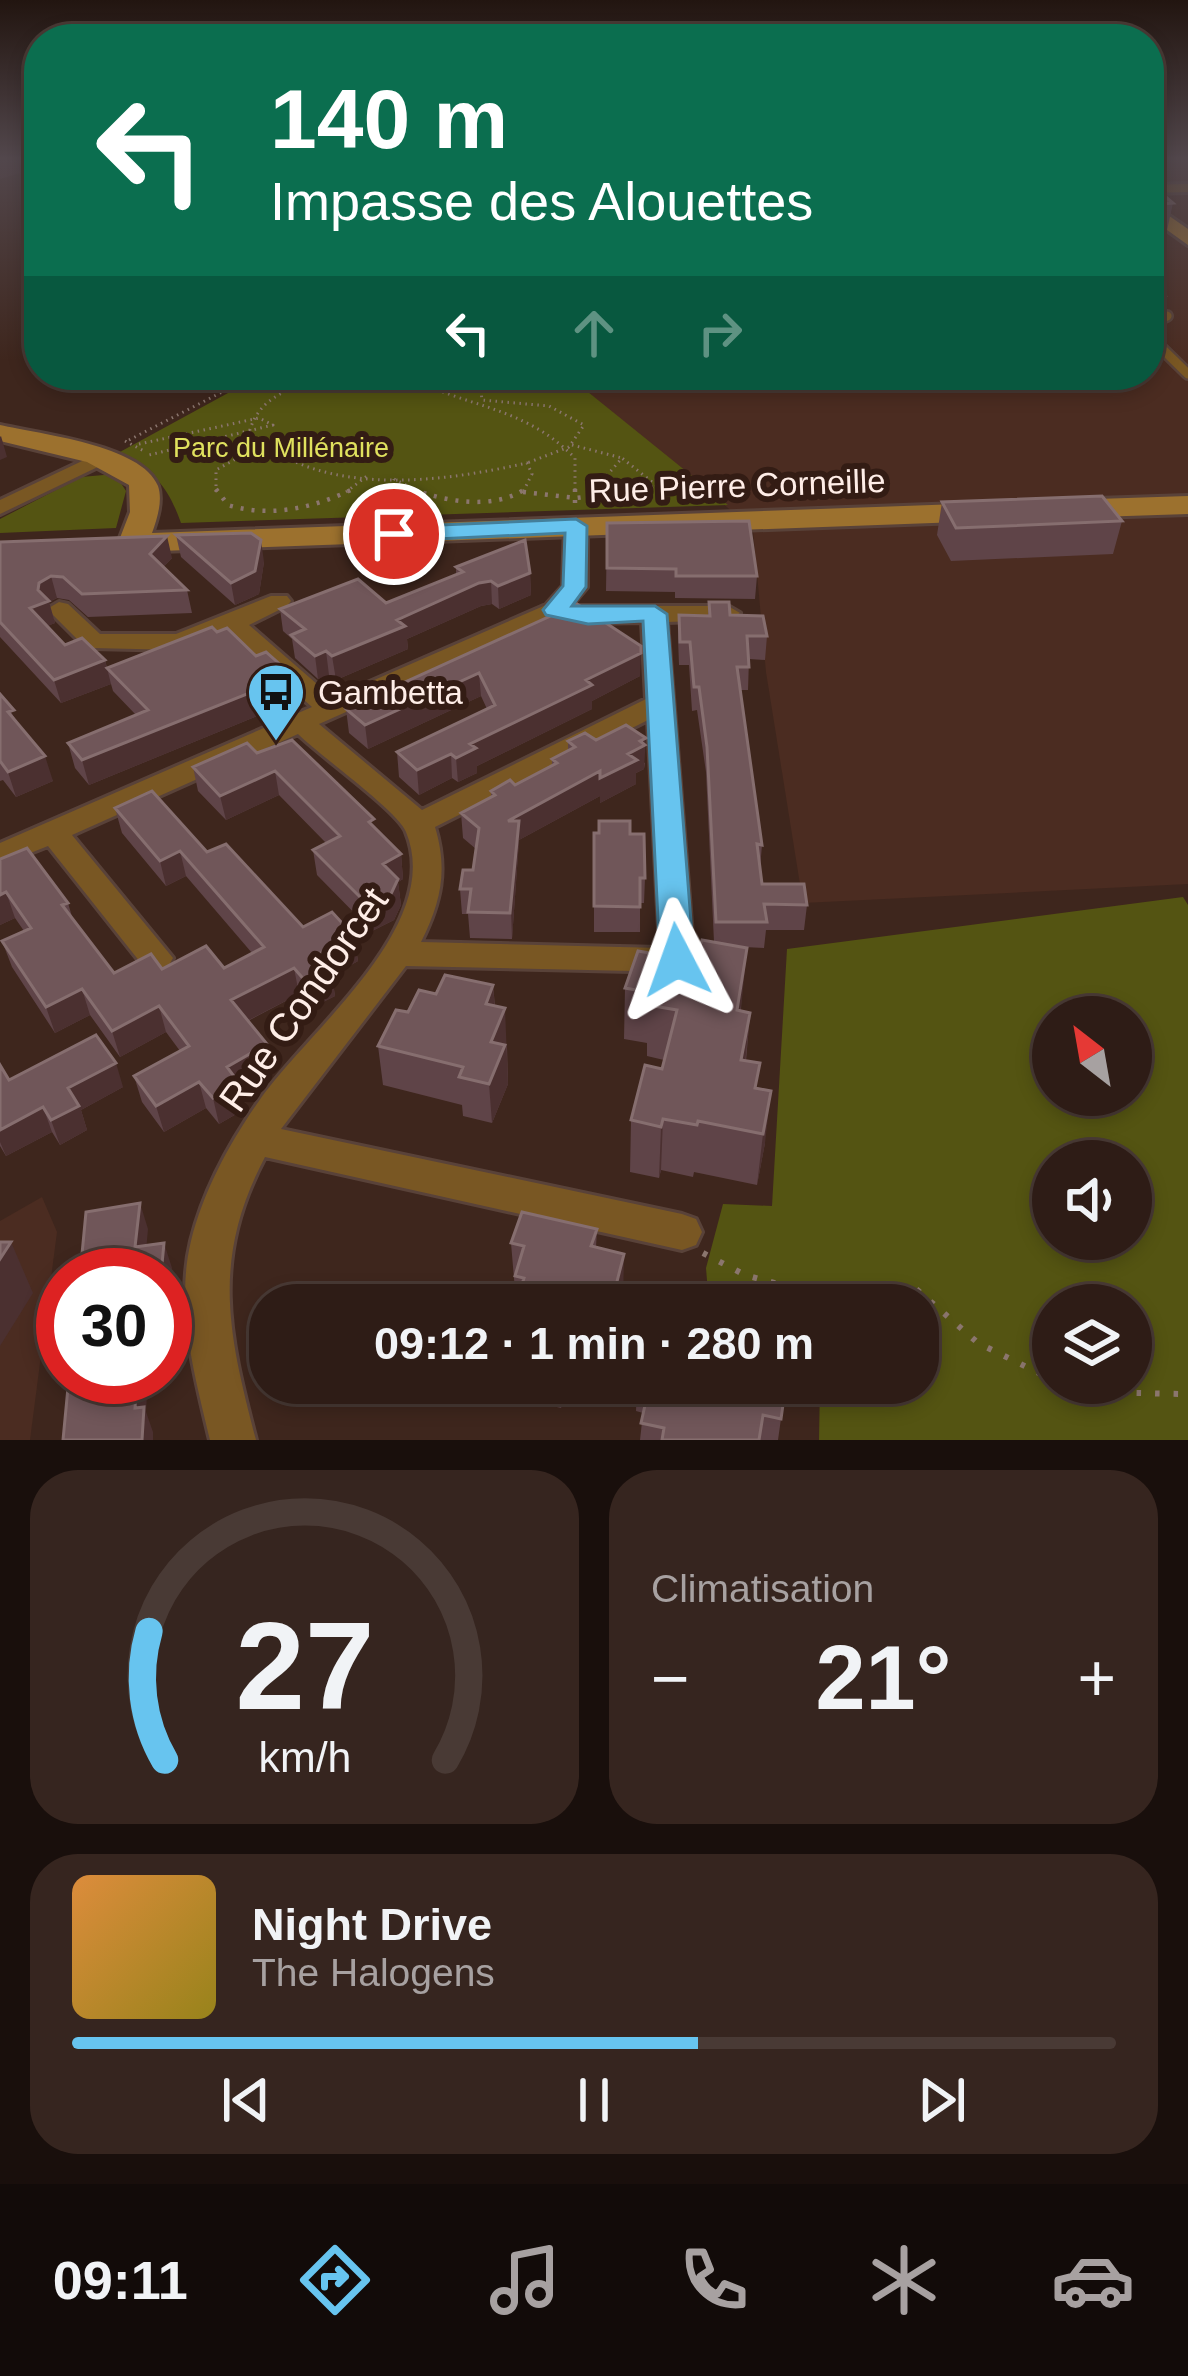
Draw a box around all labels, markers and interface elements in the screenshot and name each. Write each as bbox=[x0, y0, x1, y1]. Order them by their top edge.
icon: left bbox=[72, 72, 228, 228]
text: 140 m bbox=[270, 72, 508, 166]
text: Impasse des Alouettes bbox=[270, 171, 813, 231]
icon: left bbox=[435, 300, 501, 366]
icon: ahead bbox=[561, 300, 627, 366]
icon: right bbox=[687, 300, 753, 366]
park label: Parc du Millénaire bbox=[173, 433, 389, 463]
street label: Rue Pierre Corneille bbox=[588, 462, 886, 509]
pin bbox=[343, 483, 445, 585]
icon: arrive bbox=[361, 501, 427, 567]
bus stop icon: Gambetta bbox=[245, 661, 307, 743]
place label: Gambetta bbox=[318, 674, 464, 711]
street label: Rue Condorcet bbox=[211, 879, 396, 1119]
position arrow bbox=[614, 897, 740, 1023]
north arrow bbox=[1032, 996, 1152, 1116]
map controls bbox=[1032, 996, 1152, 1404]
button: sound bbox=[1032, 1140, 1152, 1260]
speed limit sign: 30 bbox=[36, 1248, 192, 1404]
button: layers bbox=[1032, 1284, 1152, 1404]
text: 09:12 · 1 min · 280 m bbox=[374, 1318, 814, 1369]
text: Climatisation bbox=[651, 1567, 874, 1610]
text: 27 bbox=[235, 1596, 374, 1735]
text: 21° bbox=[815, 1628, 952, 1728]
text: − bbox=[651, 1641, 690, 1715]
text: + bbox=[1077, 1641, 1116, 1715]
text: km/h bbox=[258, 1733, 351, 1781]
text: Night Drive bbox=[252, 1899, 492, 1950]
text: The Halogens bbox=[252, 1951, 495, 1994]
icon: previous bbox=[213, 2067, 279, 2133]
icon: pause bbox=[561, 2067, 627, 2133]
icon: next bbox=[909, 2067, 975, 2133]
icon: directions bbox=[293, 2238, 377, 2322]
icon: music bbox=[483, 2238, 567, 2322]
icon: phone bbox=[672, 2238, 756, 2322]
icon: climate bbox=[862, 2238, 946, 2322]
icon: car bbox=[1051, 2238, 1135, 2322]
text: 09:11 bbox=[53, 2250, 188, 2310]

